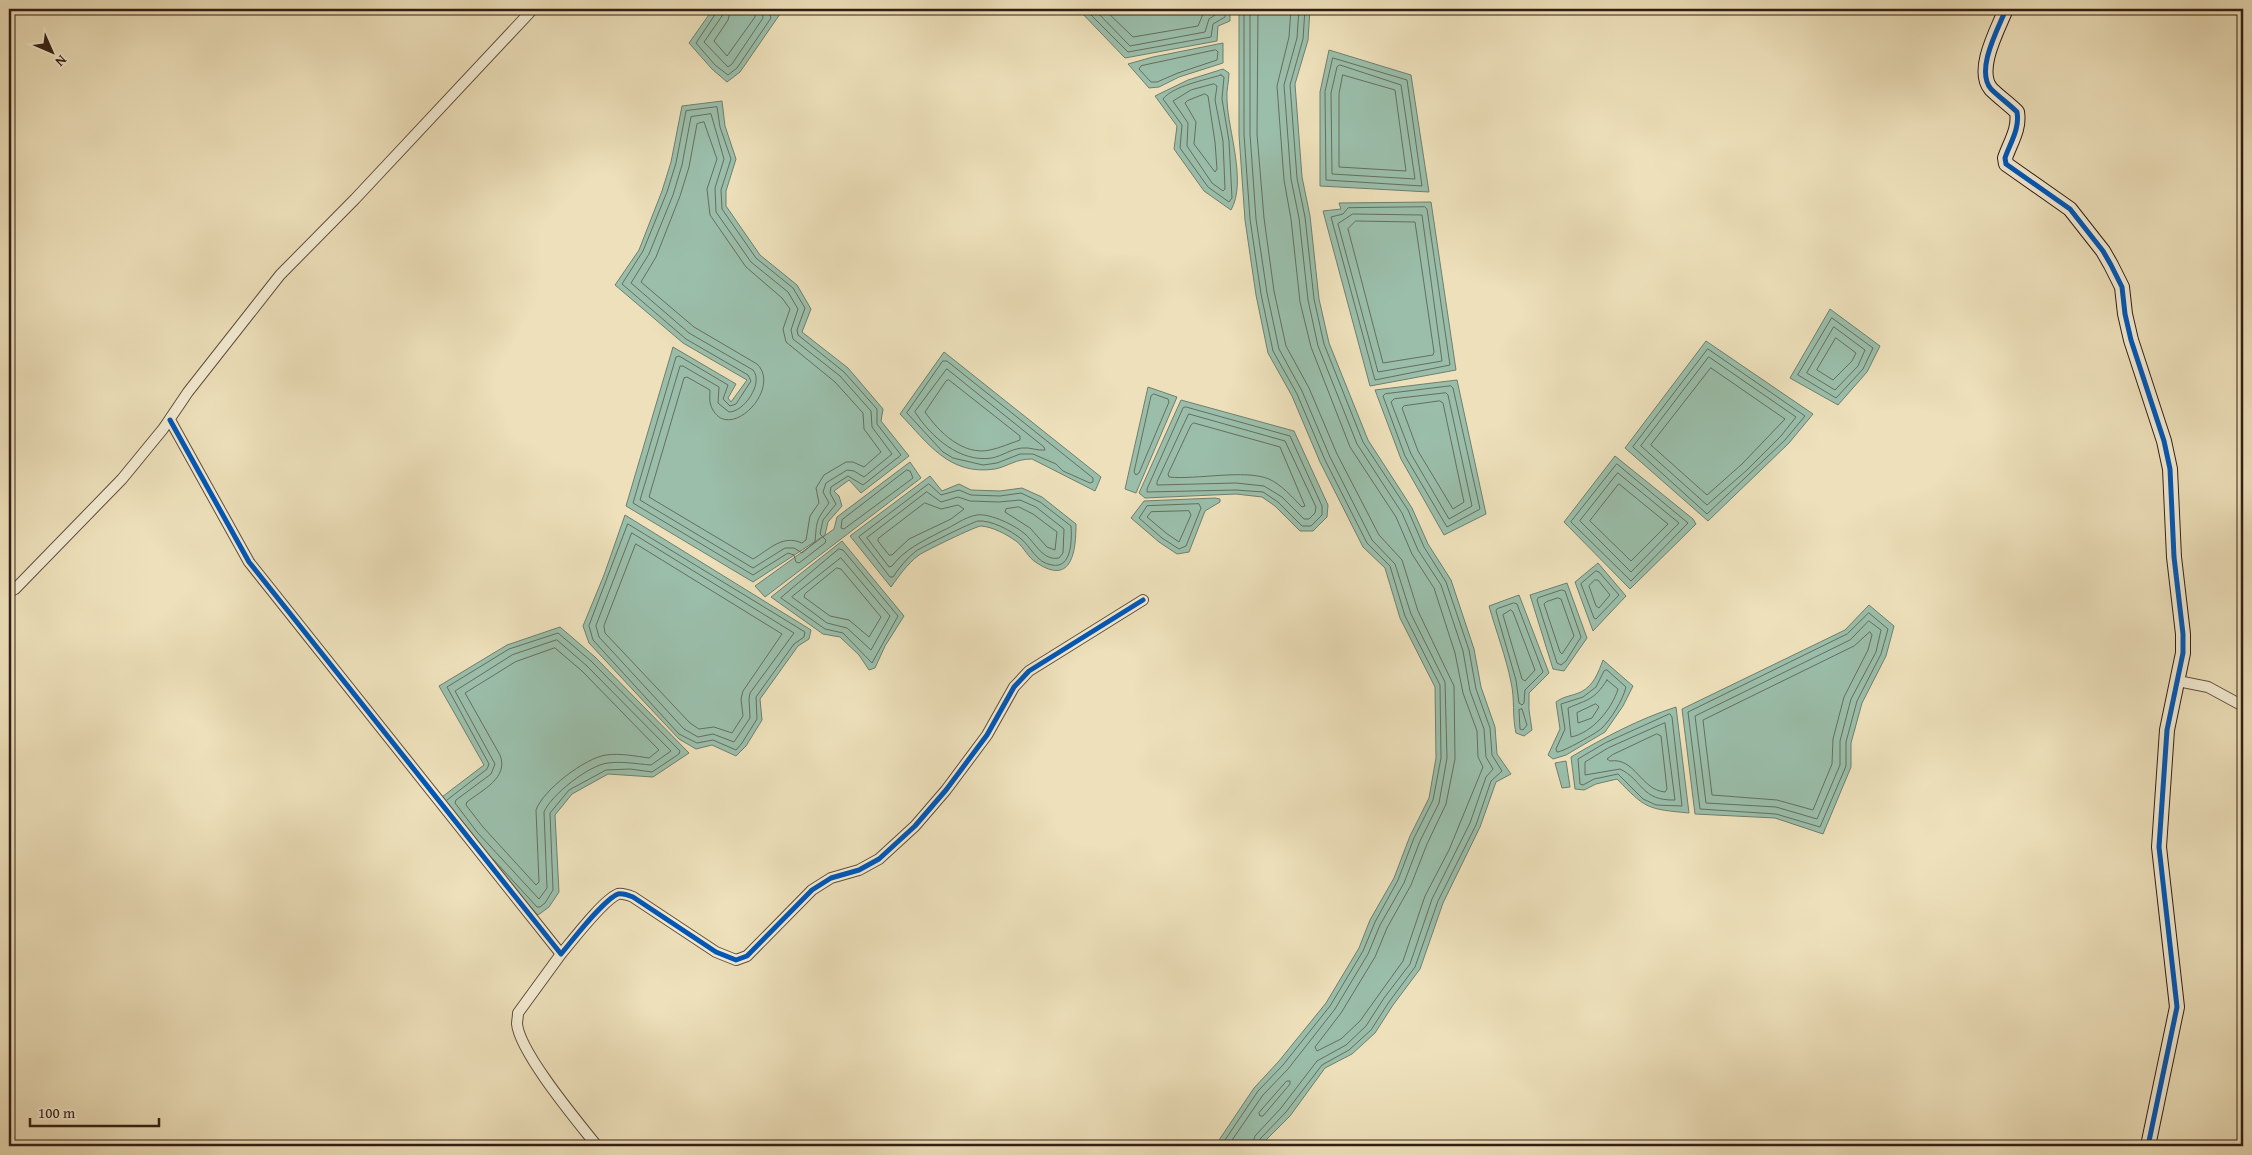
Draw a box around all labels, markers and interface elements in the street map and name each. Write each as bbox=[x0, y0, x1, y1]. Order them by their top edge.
north arrow bbox=[28, 28, 78, 78]
text: N bbox=[50, 51, 72, 72]
scale bar bbox=[30, 1095, 159, 1127]
text: 100 m bbox=[38, 1102, 76, 1123]

